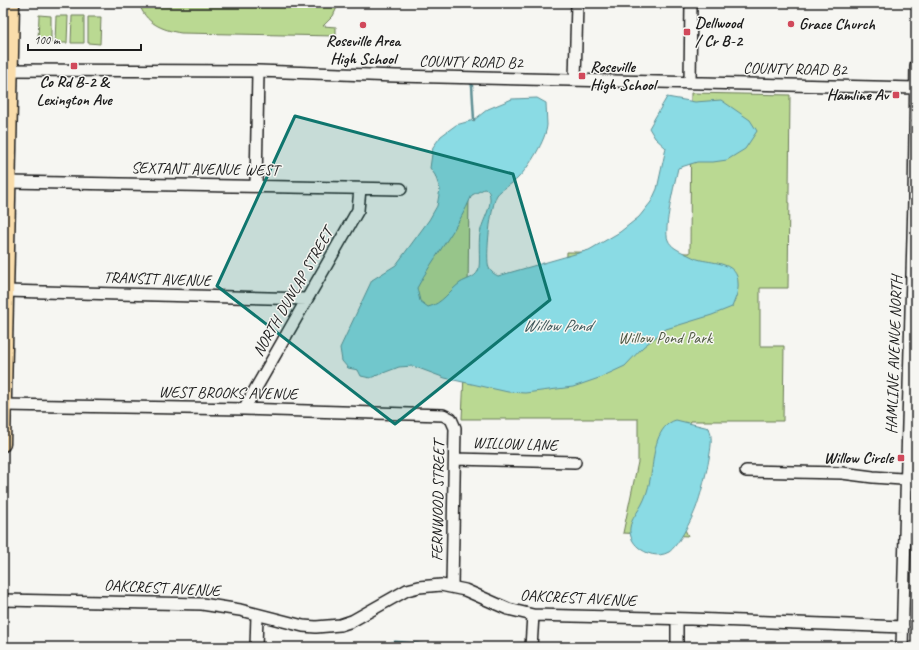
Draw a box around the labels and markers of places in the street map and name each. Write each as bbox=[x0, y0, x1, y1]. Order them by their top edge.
place label: Dellwood / Cr B-2 bbox=[695, 13, 745, 51]
place label: Grace Church bbox=[799, 14, 875, 34]
marker: Grace Church bbox=[786, 19, 796, 29]
marker: Roseville Area High School bbox=[358, 20, 368, 30]
marker: Dellwood / Cr B-2 bbox=[682, 27, 692, 37]
place label: Roseville Area High School bbox=[326, 31, 402, 69]
place label: Roseville High School bbox=[590, 57, 659, 95]
marker: Co Rd B-2 & Lexington Ave bbox=[69, 61, 79, 71]
marker: Roseville High School bbox=[577, 71, 587, 81]
place label: Co Rd B-2 & Lexington Ave bbox=[36, 72, 113, 110]
place label: Hamline Av bbox=[827, 85, 890, 105]
marker: Hamline Av bbox=[891, 90, 901, 100]
place label: Willow Circle bbox=[824, 448, 895, 468]
marker: Willow Circle bbox=[896, 453, 906, 463]

